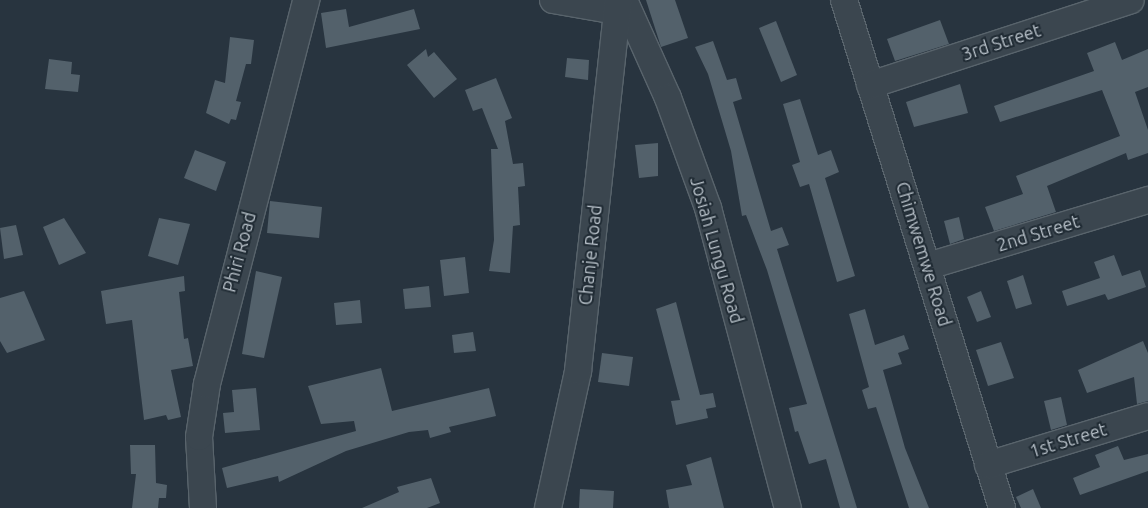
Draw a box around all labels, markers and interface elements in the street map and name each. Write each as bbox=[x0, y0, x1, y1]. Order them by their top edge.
street label: 3rd Street bbox=[959, 19, 1043, 65]
street label: Josiah Lungu Road bbox=[686, 174, 748, 326]
street label: Chimwemwe Road bbox=[892, 179, 956, 329]
street label: Chanje Road bbox=[574, 204, 606, 306]
street label: Phiri Road bbox=[218, 209, 260, 295]
street label: 2nd Street bbox=[994, 210, 1082, 256]
street label: 1st Street bbox=[1027, 418, 1109, 462]

